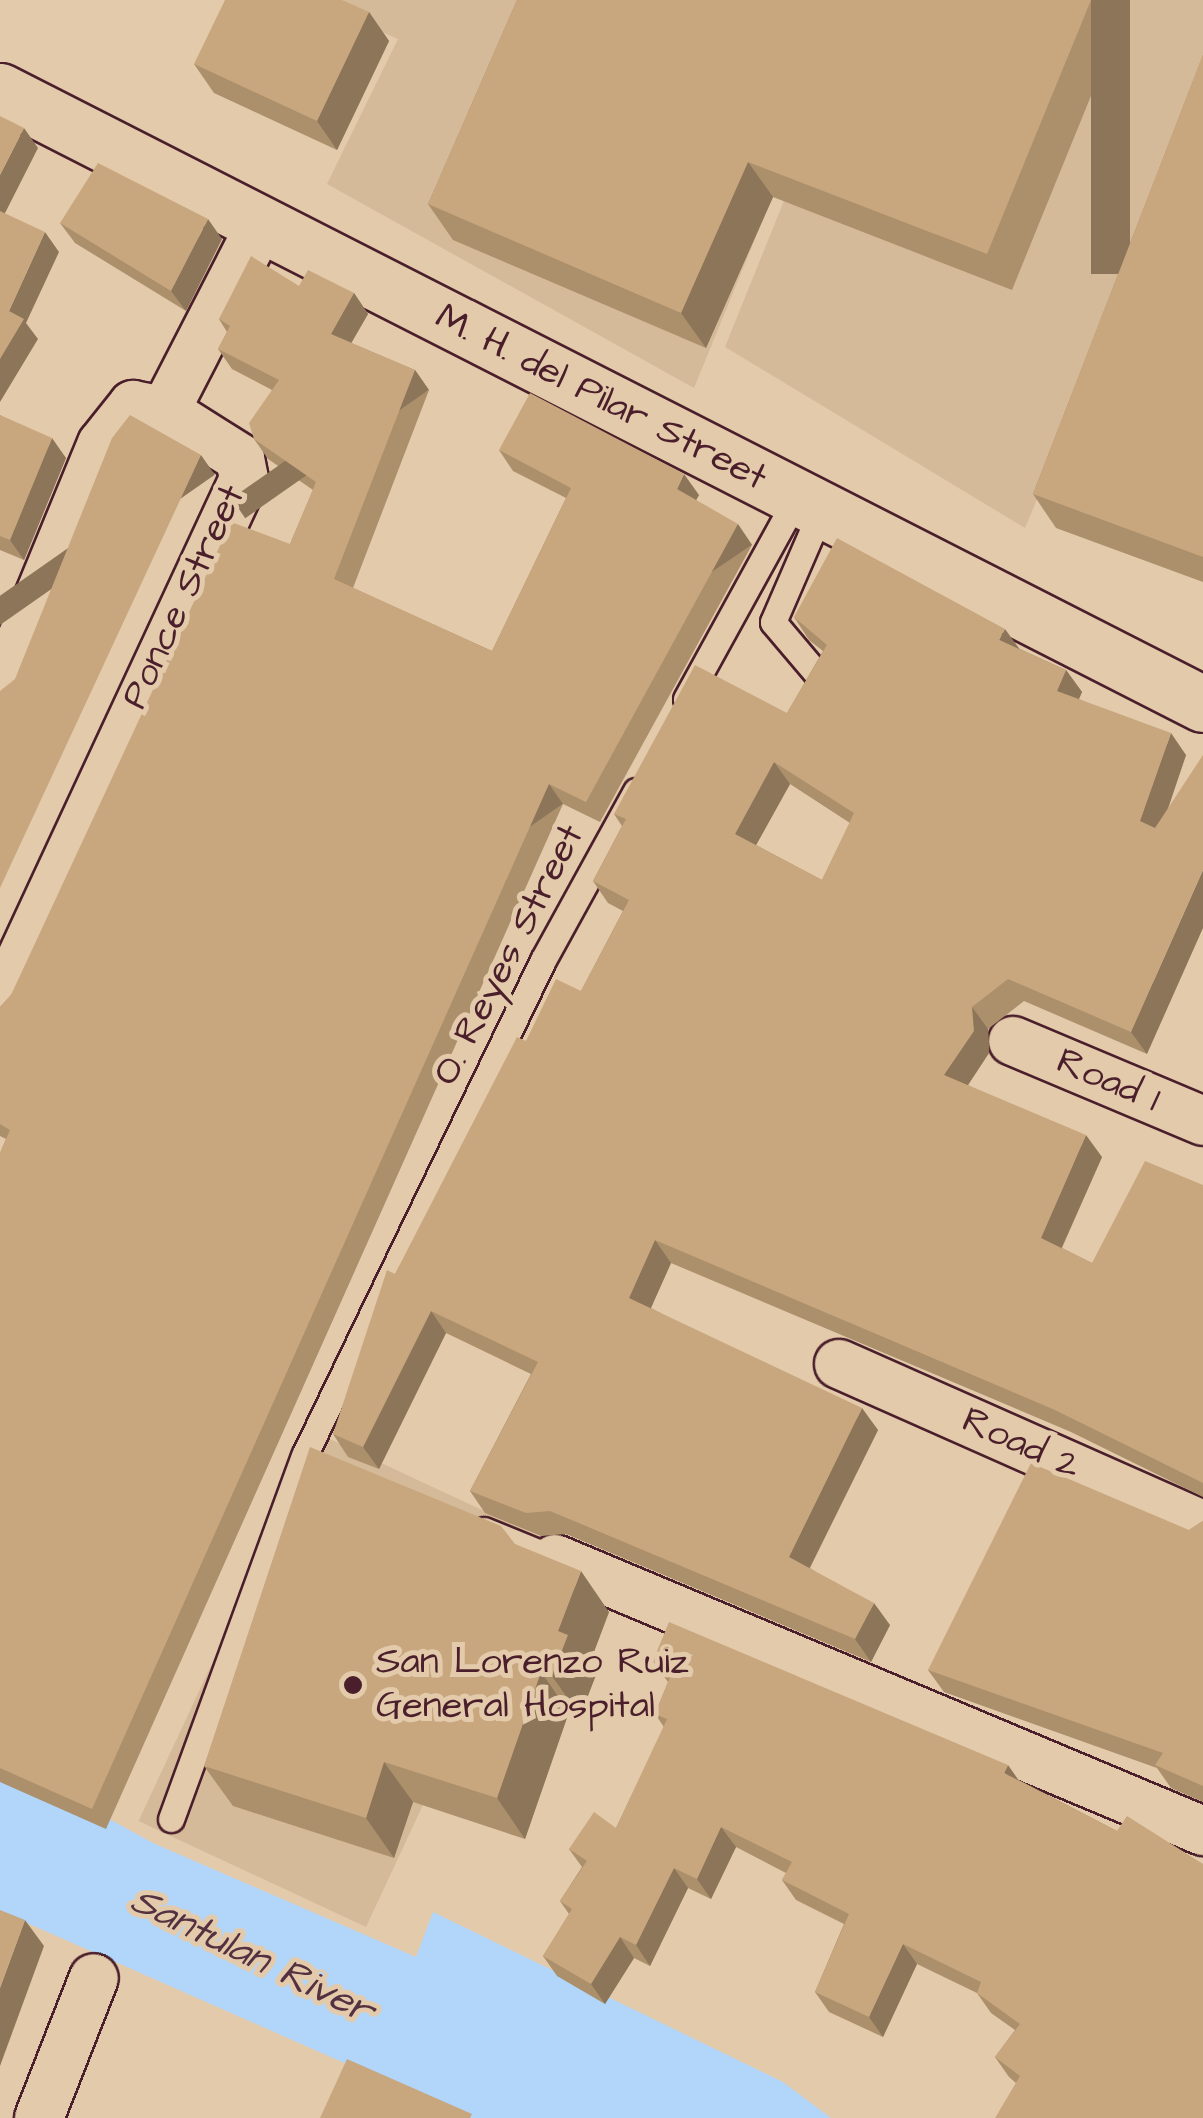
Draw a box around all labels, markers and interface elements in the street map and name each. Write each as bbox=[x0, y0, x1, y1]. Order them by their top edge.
street label: M. H. del Pilar Street bbox=[428, 295, 774, 501]
street label: Ponce Street bbox=[112, 478, 256, 716]
street label: O. Reyes Street bbox=[424, 817, 594, 1093]
street label: Road 1 bbox=[1050, 1039, 1166, 1123]
street label: Road 2 bbox=[955, 1398, 1087, 1490]
place label: San Lorenzo Ruiz General Hospital bbox=[376, 1640, 689, 1730]
marker: San Lorenzo Ruiz General Hospital bbox=[340, 1672, 366, 1698]
water label: Santulan River bbox=[123, 1877, 381, 2035]

